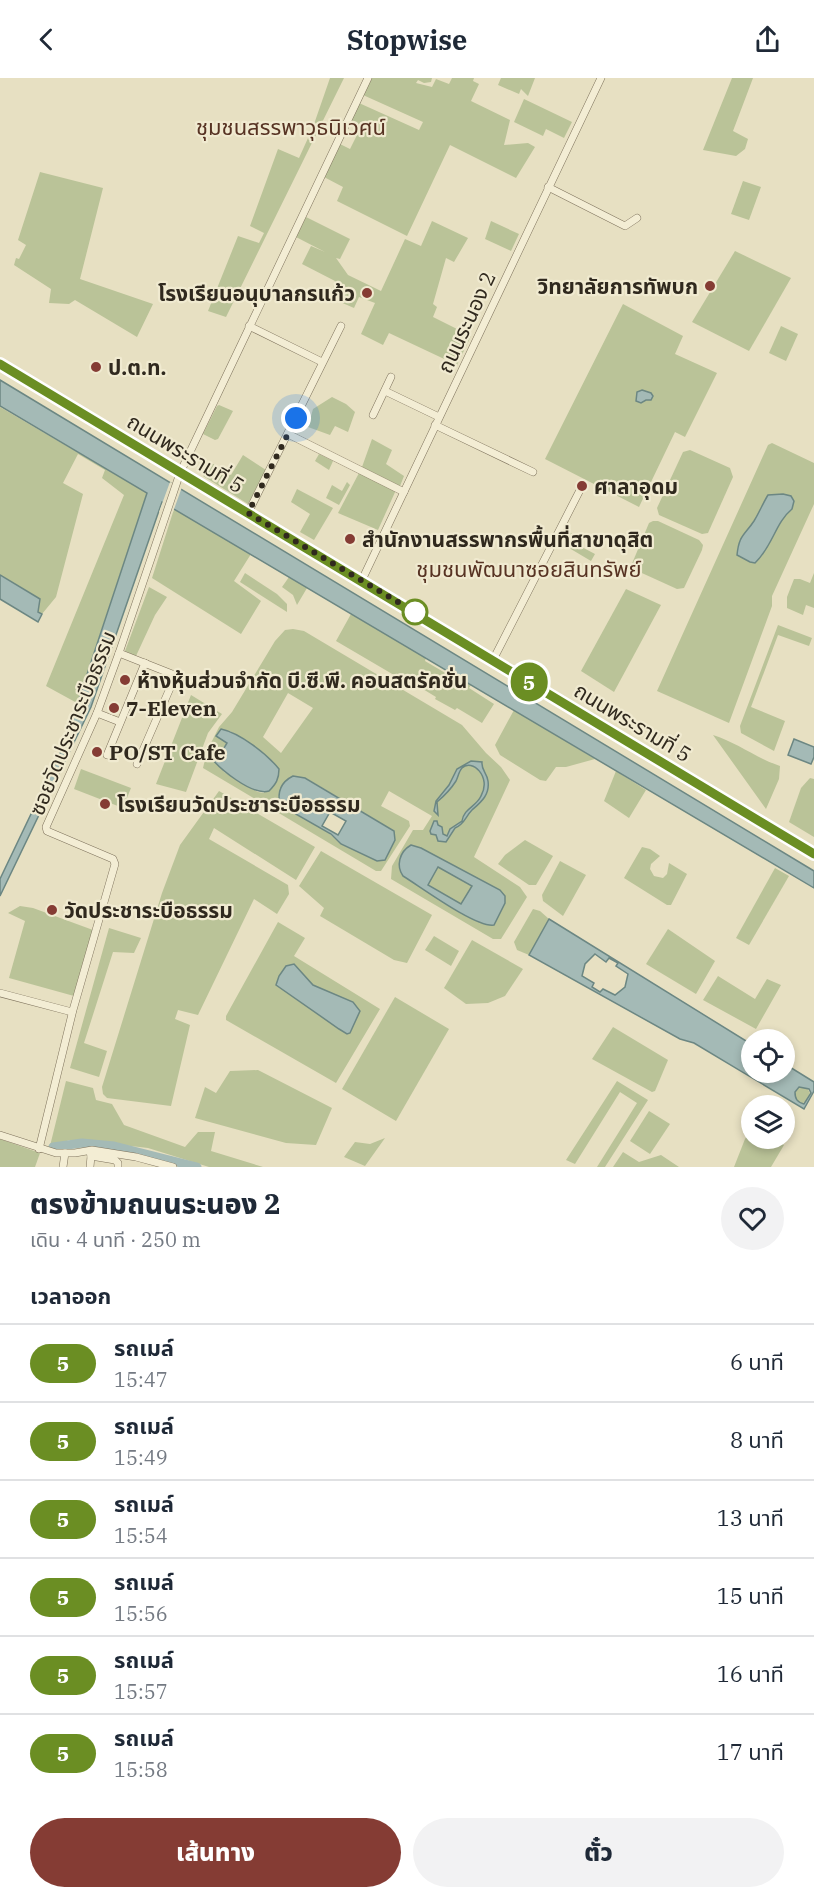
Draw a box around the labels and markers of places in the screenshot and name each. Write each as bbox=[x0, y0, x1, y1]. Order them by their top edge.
place label: วิทยาลัยการทัพบก bbox=[537, 272, 698, 300]
place label: โรงเรียนอนุบาลกรแก้ว bbox=[158, 279, 355, 307]
marker: วิทยาลัยการทัพบก bbox=[703, 279, 717, 293]
marker: โรงเรียนอนุบาลกรแก้ว bbox=[360, 286, 374, 300]
place label: ป.ต.ท. bbox=[108, 353, 166, 381]
marker: ป.ต.ท. bbox=[89, 360, 103, 374]
place label: ศาลาอุดม bbox=[594, 472, 678, 500]
marker: ศาลาอุดม bbox=[575, 479, 589, 493]
place label: สำนักงานสรรพากรพื้นที่สาขาดุสิต bbox=[362, 525, 653, 553]
marker: สำนักงานสรรพากรพื้นที่สาขาดุสิต bbox=[343, 532, 357, 546]
unlabelled marker bbox=[402, 599, 428, 625]
place label: ห้างหุ้นส่วนจำกัด บี.ซี.พี. คอนสตรัคชั่น bbox=[137, 666, 467, 694]
marker: ห้างหุ้นส่วนจำกัด บี.ซี.พี. คอนสตรัคชั่น bbox=[118, 673, 132, 687]
place label: 7-Eleven bbox=[126, 694, 217, 722]
marker: 7-Eleven bbox=[107, 701, 121, 715]
place label: PO/ST Cafe bbox=[109, 738, 226, 766]
marker: PO/ST Cafe bbox=[90, 745, 104, 759]
place label: โรงเรียนวัดประชาระบือธรรม bbox=[117, 790, 360, 818]
marker: โรงเรียนวัดประชาระบือธรรม bbox=[98, 797, 112, 811]
place label: วัดประชาระบือธรรม bbox=[64, 896, 233, 924]
marker: วัดประชาระบือธรรม bbox=[45, 903, 59, 917]

